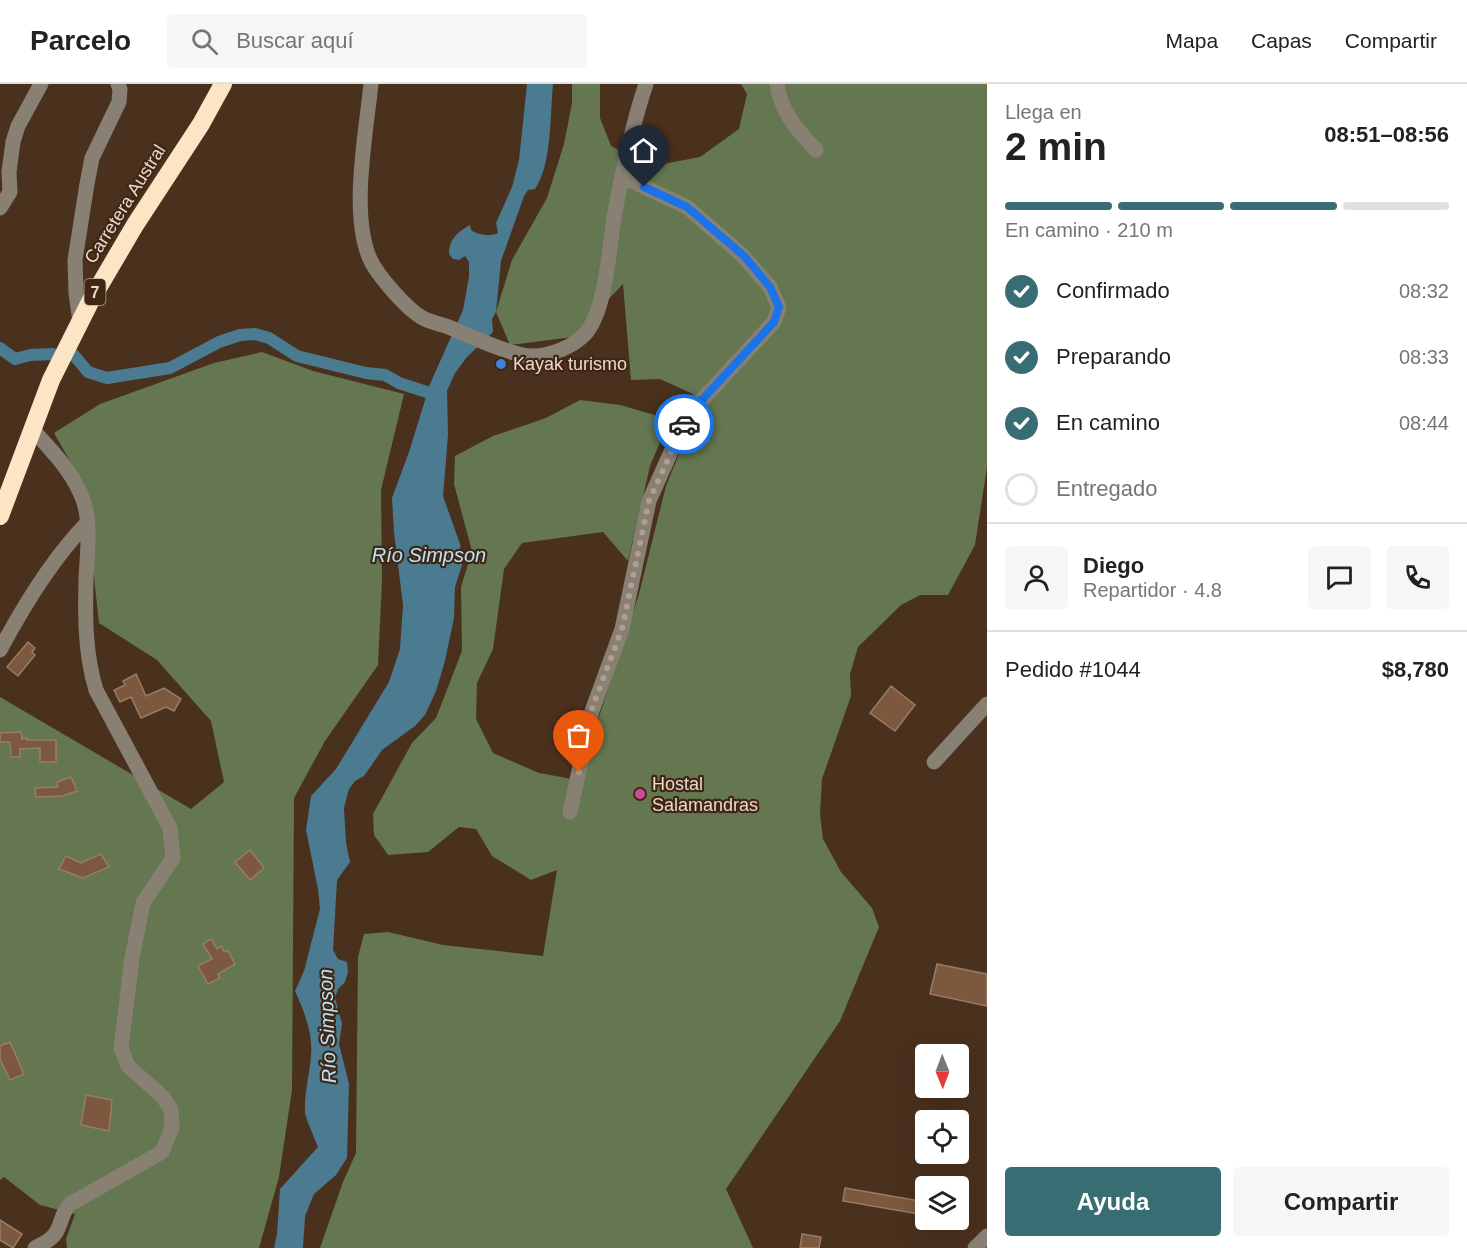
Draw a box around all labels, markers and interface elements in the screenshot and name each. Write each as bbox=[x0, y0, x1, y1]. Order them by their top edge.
search box bbox=[167, 14, 587, 68]
text: Parcelo bbox=[30, 25, 131, 56]
icon: search bbox=[188, 25, 221, 58]
text: Buscar aquí bbox=[236, 28, 354, 53]
text: Mapa bbox=[1166, 29, 1218, 52]
text: Capas bbox=[1251, 29, 1312, 52]
text: Compartir bbox=[1345, 29, 1437, 52]
text: Llega en bbox=[1005, 101, 1082, 123]
text: 08:51–08:56 bbox=[1324, 122, 1449, 147]
pin bbox=[618, 125, 669, 187]
text: 2 min bbox=[1005, 125, 1107, 168]
icon: home bbox=[627, 134, 660, 167]
street label: Carretera Austral bbox=[80, 141, 170, 267]
text: En camino · 210 m bbox=[1005, 219, 1173, 241]
icon: check bbox=[1005, 275, 1038, 308]
text: Confirmado bbox=[1056, 278, 1170, 303]
road number: 7 bbox=[84, 279, 106, 305]
text: 08:32 bbox=[1399, 280, 1449, 302]
icon: check bbox=[1005, 341, 1038, 374]
text: Preparando bbox=[1056, 344, 1171, 369]
text: 08:33 bbox=[1399, 346, 1449, 368]
place label: Kayak turismo bbox=[513, 354, 627, 374]
marker: Kayak turismo bbox=[494, 357, 508, 371]
courier bbox=[654, 394, 714, 454]
icon: check bbox=[1005, 407, 1038, 440]
icon: car bbox=[668, 408, 701, 441]
text: En camino bbox=[1056, 410, 1160, 435]
text: 08:44 bbox=[1399, 412, 1449, 434]
text: Entregado bbox=[1056, 476, 1158, 501]
water label: Río Simpson bbox=[372, 544, 486, 566]
button: person bbox=[1005, 546, 1068, 609]
button: chat bbox=[1308, 546, 1371, 609]
button: phone bbox=[1386, 546, 1449, 609]
text: Diego bbox=[1083, 553, 1144, 578]
text: Repartidor · 4.8 bbox=[1083, 579, 1222, 601]
text: Pedido #1044 bbox=[1005, 657, 1141, 682]
text: $8,780 bbox=[1382, 657, 1449, 682]
pin bbox=[553, 710, 604, 772]
icon: bag bbox=[562, 719, 595, 752]
place label: Hostal Salamandras bbox=[652, 774, 758, 815]
marker: Hostal Salamandras bbox=[633, 787, 647, 801]
water label: Río Simpson bbox=[314, 968, 340, 1084]
north arrow bbox=[915, 1044, 969, 1098]
map controls bbox=[915, 1044, 969, 1230]
button: locate bbox=[915, 1110, 969, 1164]
button: Ayuda bbox=[1005, 1167, 1221, 1236]
button: Compartir bbox=[1233, 1167, 1449, 1236]
button: layers bbox=[915, 1176, 969, 1230]

